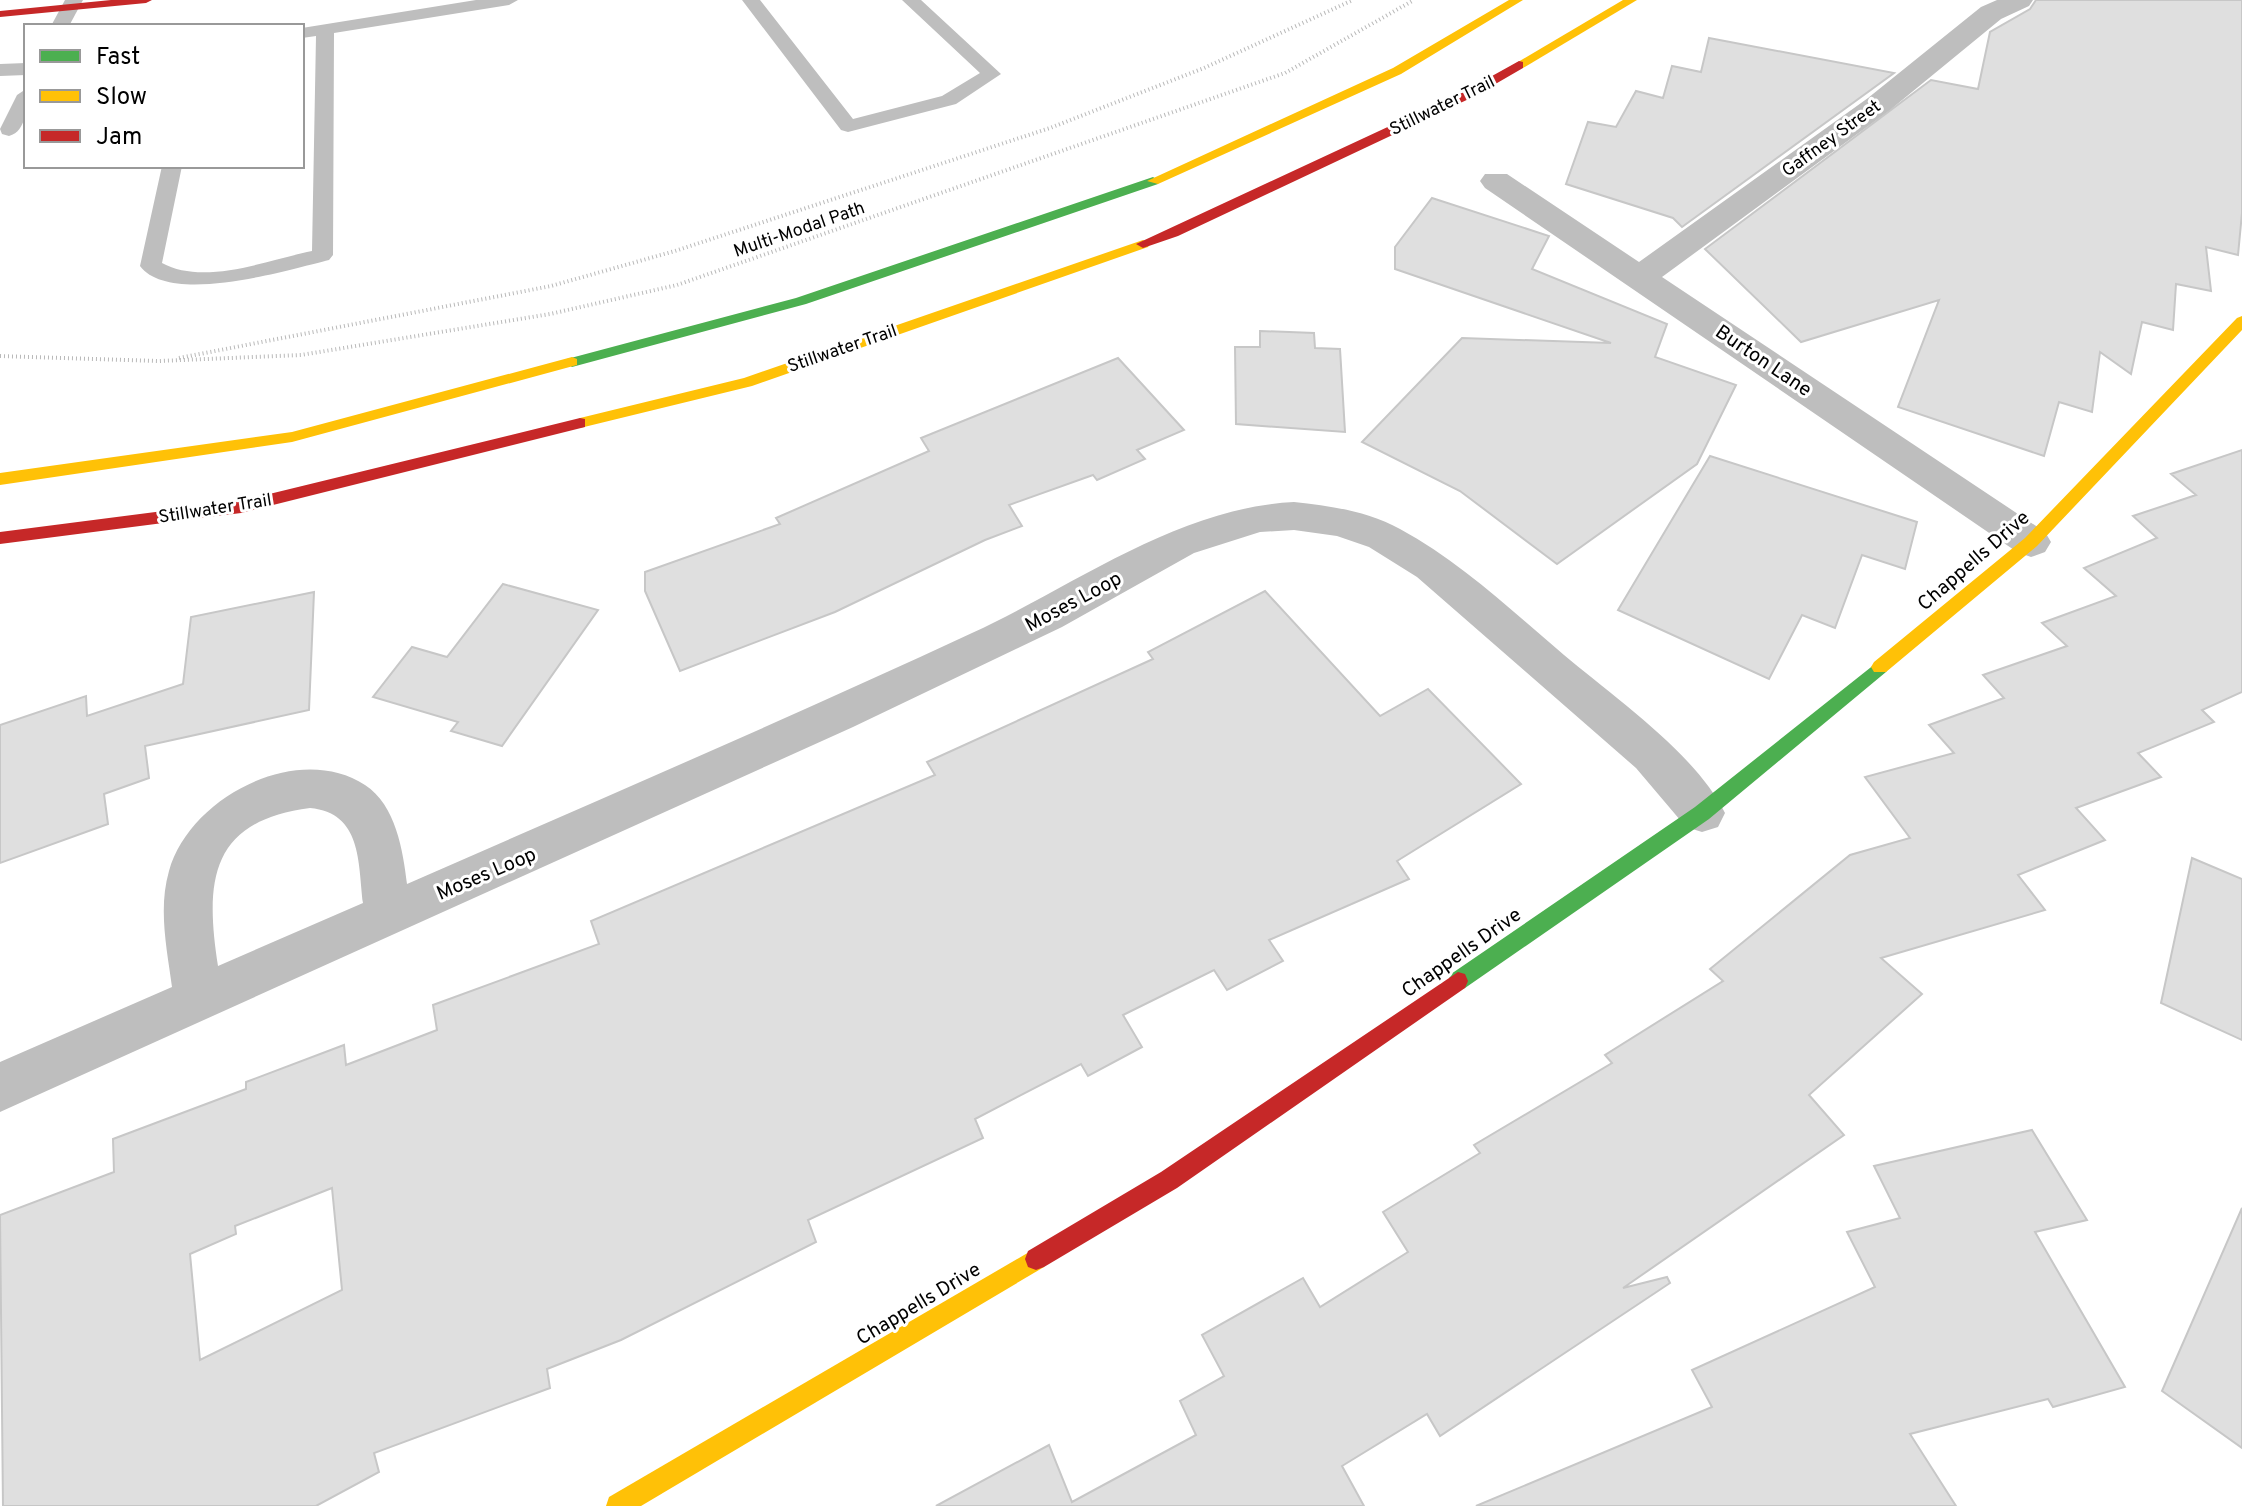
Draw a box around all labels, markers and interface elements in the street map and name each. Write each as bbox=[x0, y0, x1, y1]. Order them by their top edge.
legend bbox=[24, 24, 304, 168]
text: Fast bbox=[96, 43, 140, 73]
street label: Stillwater Trail bbox=[1386, 71, 1499, 142]
text: Slow bbox=[96, 83, 147, 113]
street label: Gaffney Street bbox=[1778, 96, 1886, 183]
text: Jam bbox=[96, 123, 142, 153]
street label: Multi-Modal Path bbox=[731, 197, 868, 264]
street label: Stillwater Trail bbox=[785, 320, 900, 379]
street label: Burton Lane bbox=[1709, 320, 1816, 404]
street label: Stillwater Trail bbox=[157, 489, 273, 530]
street label: Chappells Drive bbox=[1913, 506, 2036, 617]
street label: Moses Loop bbox=[1021, 566, 1127, 639]
street label: Moses Loop bbox=[433, 842, 541, 908]
street label: Chappells Drive bbox=[1397, 903, 1527, 1005]
street label: Chappells Drive bbox=[852, 1257, 986, 1352]

